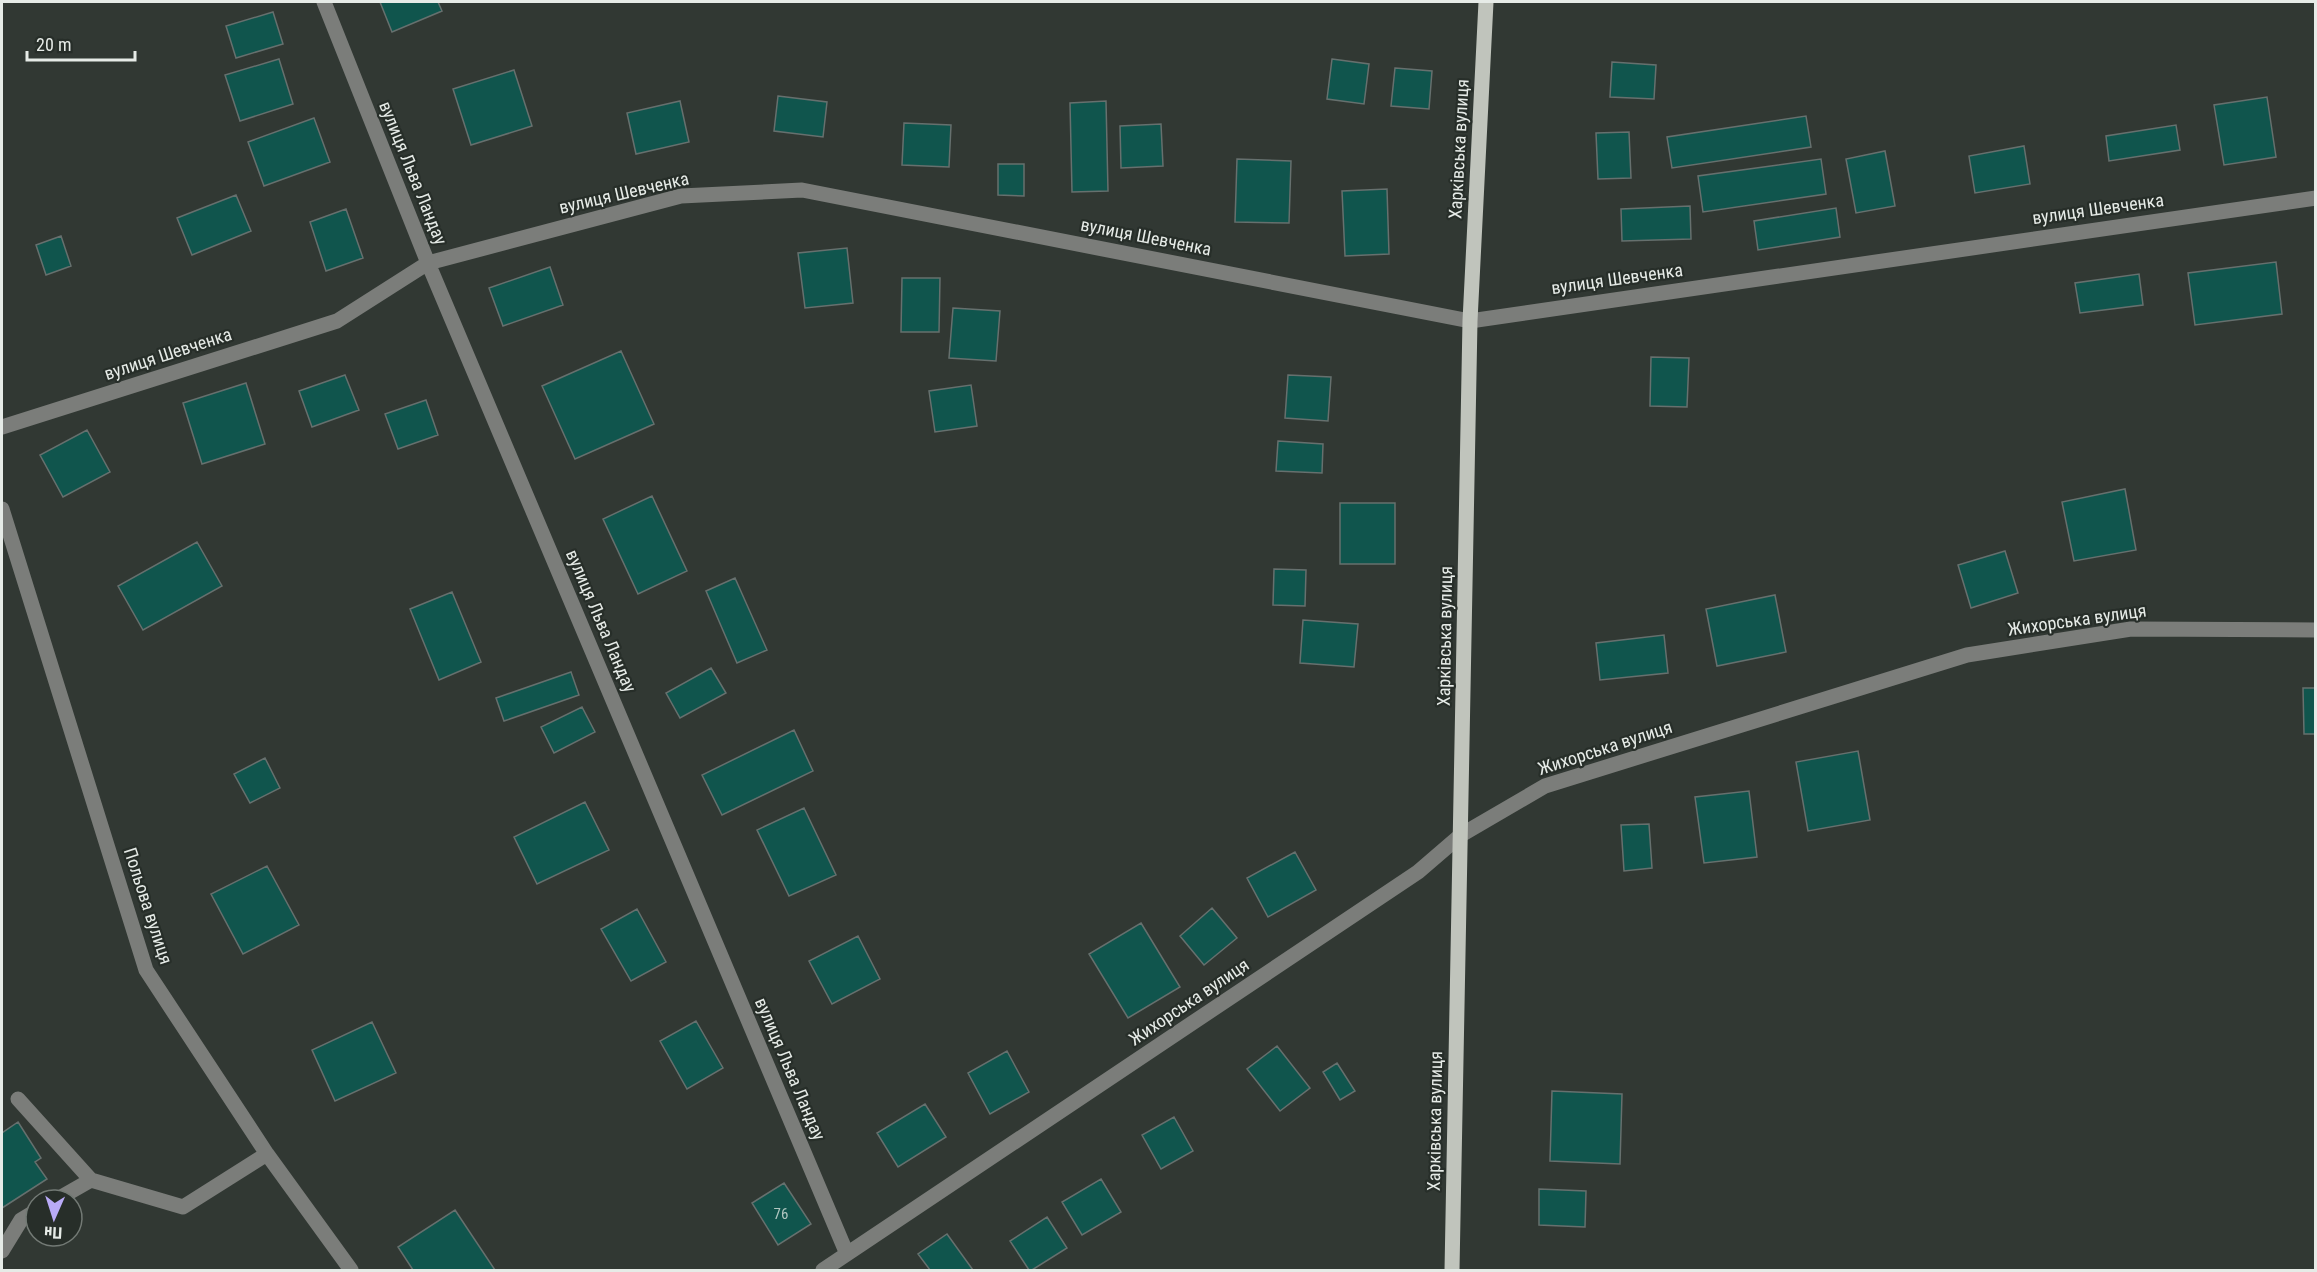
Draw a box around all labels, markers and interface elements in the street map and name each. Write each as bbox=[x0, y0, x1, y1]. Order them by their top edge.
scale bar bbox=[27, 24, 135, 62]
text: 20 m bbox=[36, 34, 71, 55]
street label: Харківська вулиця bbox=[1444, 78, 1473, 220]
street label: вулиця Льва Ландау bbox=[375, 98, 452, 248]
street label: вулиця Шевченка bbox=[557, 167, 691, 218]
street label: вулиця Шевченка bbox=[2031, 189, 2165, 228]
street label: вулиця Шевченка bbox=[1079, 214, 1213, 259]
street label: вулиця Шевченка bbox=[1550, 259, 1684, 298]
street label: вулиця Шевченка bbox=[102, 323, 234, 384]
street label: вулиця Льва Ландау bbox=[562, 546, 641, 696]
street label: Харківська вулиця bbox=[1433, 566, 1456, 706]
street label: Жихорська вулиця bbox=[2006, 599, 2148, 640]
street label: Жихорська вулиця bbox=[1535, 716, 1675, 779]
street label: Польова вулиця bbox=[120, 845, 177, 967]
street label: Жихорська вулиця bbox=[1125, 954, 1253, 1049]
street label: вулиця Льва Ландау bbox=[751, 994, 830, 1144]
street label: Харківська вулиця bbox=[1423, 1051, 1446, 1191]
north arrow bbox=[24, 1188, 84, 1248]
house number: 76 bbox=[774, 1205, 788, 1223]
text: Пн bbox=[44, 1223, 63, 1242]

